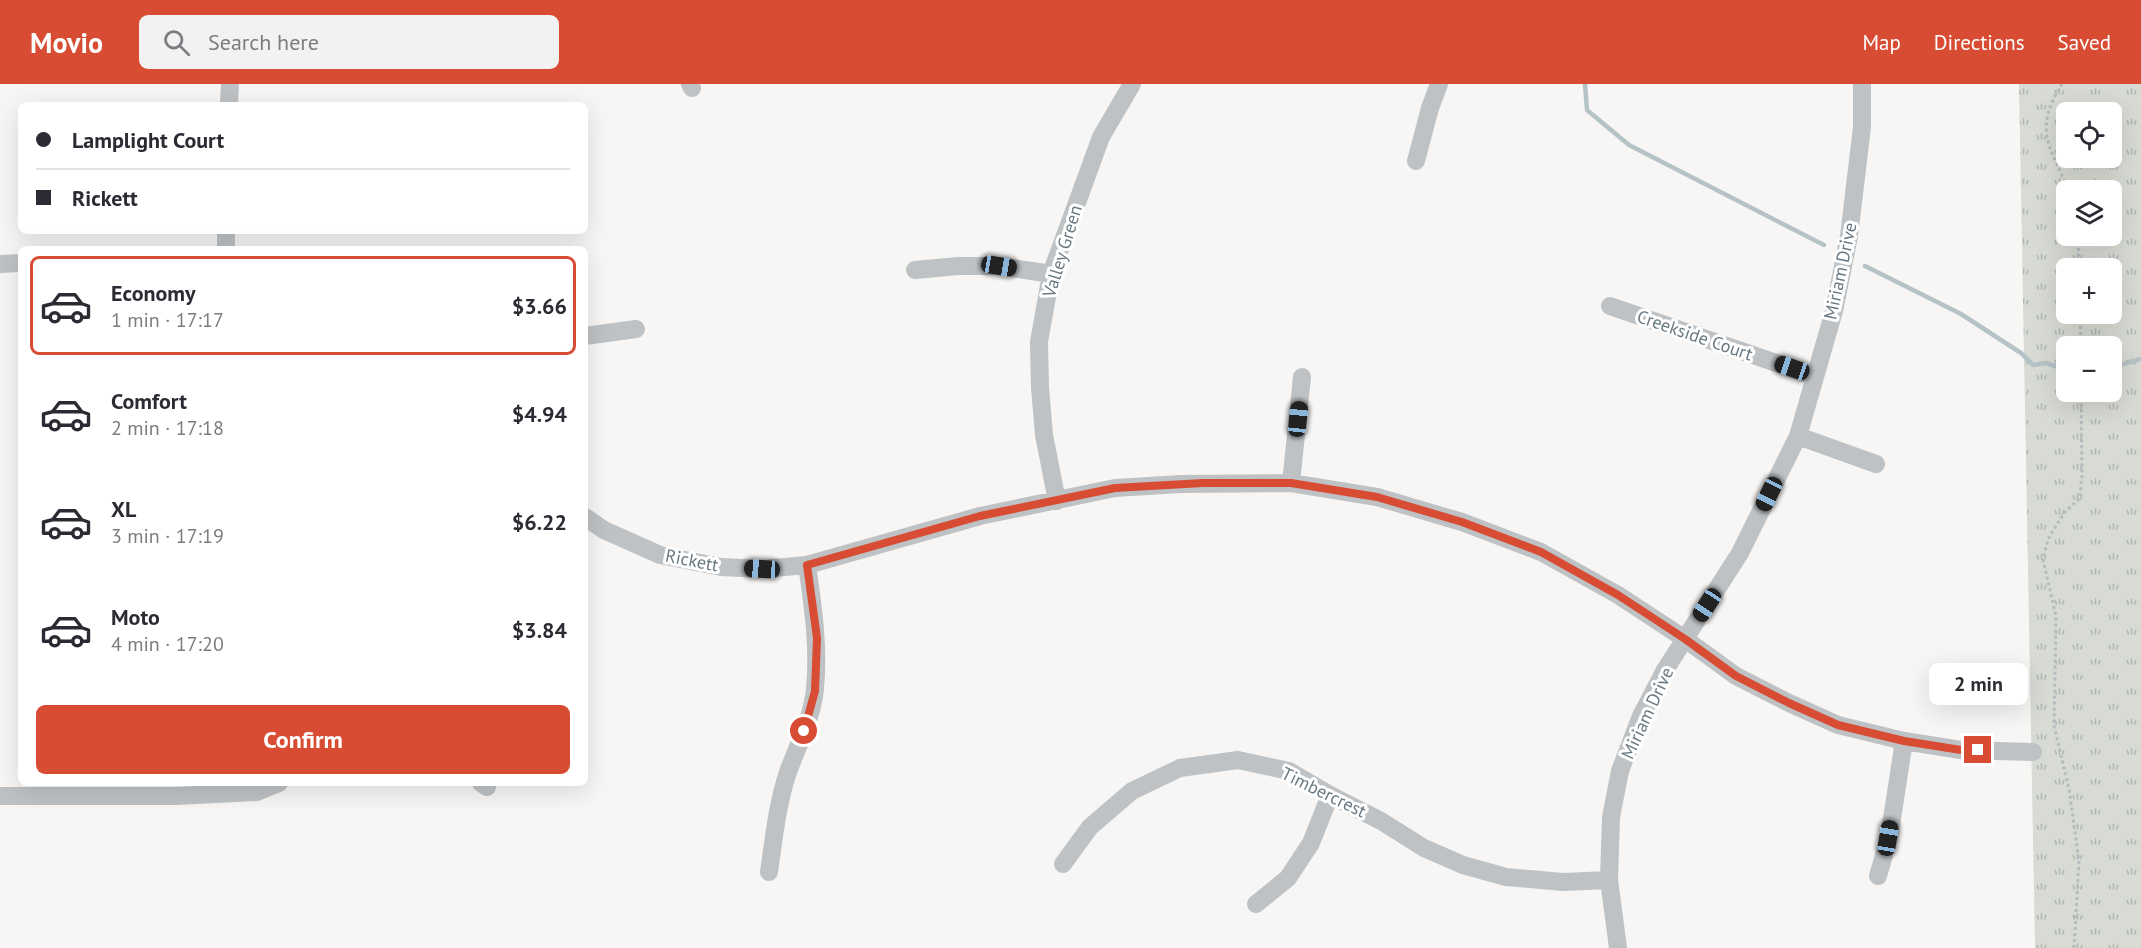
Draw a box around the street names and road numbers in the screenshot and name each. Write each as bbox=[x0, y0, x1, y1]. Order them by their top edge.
street label: Valley Green bbox=[1037, 202, 1087, 301]
street label: Miriam Drive bbox=[1818, 220, 1862, 322]
street label: Creekside Court bbox=[1634, 304, 1756, 366]
street label: Rickett bbox=[664, 544, 720, 576]
street label: Miriam Drive bbox=[1616, 663, 1678, 763]
street label: Timbercrest bbox=[1278, 762, 1370, 822]

